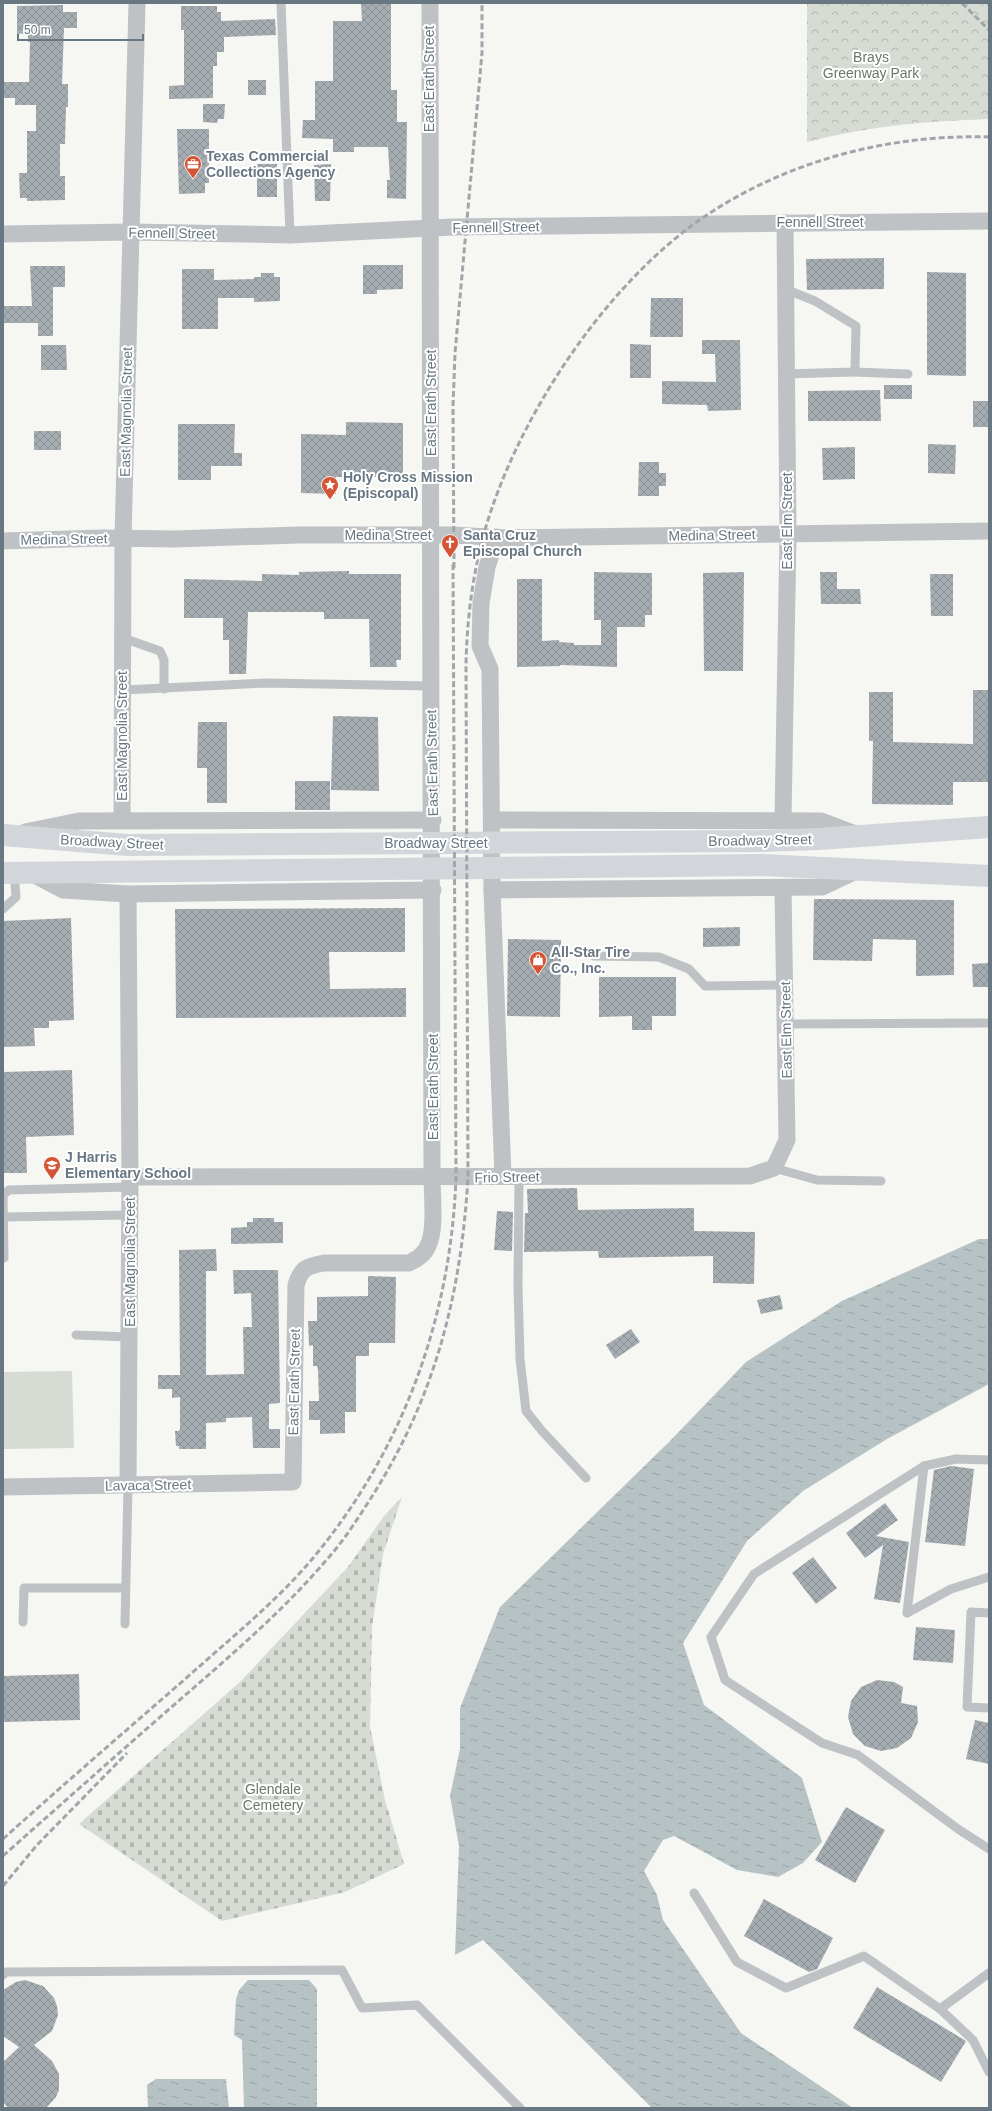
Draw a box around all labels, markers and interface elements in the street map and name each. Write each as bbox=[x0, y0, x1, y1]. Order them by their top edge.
scale bar bbox=[18, 16, 143, 42]
text: 50 m bbox=[24, 23, 51, 37]
street label: East Erath Street bbox=[421, 26, 437, 132]
park label: Brays Greenway Park bbox=[823, 49, 920, 81]
place label: Texas Commercial Collections Agency bbox=[206, 148, 336, 180]
office icon: Texas Commercial Collections Agency bbox=[183, 154, 203, 179]
street label: Fennell Street bbox=[776, 214, 864, 230]
street label: Fennell Street bbox=[452, 218, 540, 236]
street label: Fennell Street bbox=[128, 224, 216, 242]
street label: East Magnolia Street bbox=[117, 347, 135, 477]
street label: East Erath Street bbox=[423, 350, 439, 456]
place label: Holy Cross Mission (Episcopal) bbox=[343, 469, 473, 501]
street label: East Elm Street bbox=[779, 472, 795, 570]
place icon: Holy Cross Mission (Episcopal) bbox=[320, 475, 340, 500]
street label: Medina Street bbox=[668, 526, 756, 544]
street label: Medina Street bbox=[344, 527, 432, 543]
place label: Santa Cruz Episcopal Church bbox=[463, 527, 582, 559]
street label: Medina Street bbox=[20, 530, 108, 548]
church icon: Santa Cruz Episcopal Church bbox=[440, 533, 460, 558]
street label: East Magnolia Street bbox=[114, 671, 130, 801]
street label: East Erath Street bbox=[423, 709, 441, 816]
street label: Broadway Street bbox=[60, 831, 164, 853]
street label: Broadway Street bbox=[708, 831, 812, 849]
street label: Broadway Street bbox=[384, 835, 488, 851]
place label: All-Star Tire Co., Inc. bbox=[551, 944, 630, 976]
shop icon: All-Star Tire Co., Inc. bbox=[528, 950, 548, 975]
street label: East Elm Street bbox=[777, 981, 795, 1079]
street label: East Erath Street bbox=[425, 1034, 441, 1140]
place label: J Harris Elementary School bbox=[65, 1149, 191, 1181]
school or university icon: J Harris Elementary School bbox=[42, 1155, 62, 1180]
street label: Frio Street bbox=[474, 1168, 540, 1186]
street label: East Magnolia Street bbox=[122, 1197, 138, 1327]
street label: East Erath Street bbox=[285, 1328, 303, 1435]
street label: Lavaca Street bbox=[105, 1476, 191, 1494]
park label: Glendale Cemetery bbox=[243, 1781, 303, 1813]

